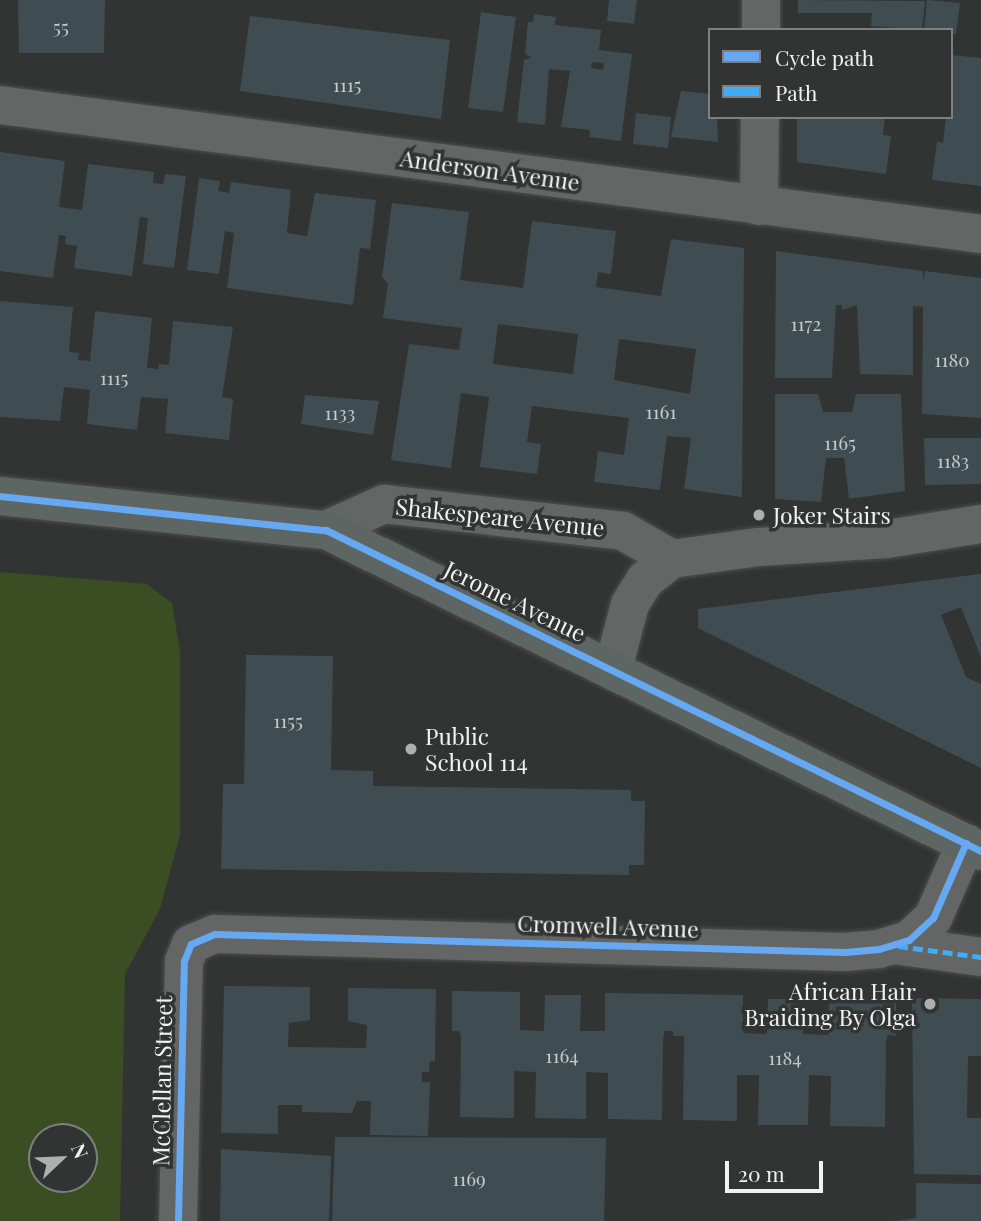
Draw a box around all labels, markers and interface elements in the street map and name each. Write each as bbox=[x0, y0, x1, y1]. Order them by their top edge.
house number: 55 bbox=[53, 16, 69, 38]
legend bbox=[708, 28, 953, 119]
text: Cycle path bbox=[775, 43, 874, 71]
house number: 1115 bbox=[333, 74, 361, 96]
text: Path bbox=[775, 78, 817, 106]
street label: Anderson Avenue bbox=[398, 144, 582, 196]
house number: 1172 bbox=[791, 313, 821, 335]
house number: 1180 bbox=[934, 349, 970, 371]
house number: 1115 bbox=[100, 367, 128, 389]
house number: 1161 bbox=[646, 401, 676, 423]
house number: 1133 bbox=[325, 402, 355, 424]
house number: 1165 bbox=[824, 432, 856, 454]
house number: 1183 bbox=[937, 450, 969, 472]
street label: Shakespeare Avenue bbox=[394, 492, 606, 542]
place label: Joker Stairs bbox=[773, 501, 891, 529]
marker: Joker Stairs bbox=[751, 507, 767, 523]
street label: Jerome Avenue bbox=[439, 555, 591, 647]
house number: 1155 bbox=[273, 710, 303, 732]
place label: Public School 114 bbox=[425, 722, 528, 776]
marker: Public School 114 bbox=[403, 741, 419, 757]
street label: Cromwell Avenue bbox=[516, 909, 700, 943]
place label: African Hair Braiding By Olga bbox=[744, 977, 916, 1031]
street label: McClellan Street bbox=[147, 996, 177, 1166]
marker: African Hair Braiding By Olga bbox=[922, 996, 938, 1012]
house number: 1164 bbox=[545, 1045, 579, 1067]
house number: 1184 bbox=[768, 1047, 802, 1069]
north arrow bbox=[28, 1123, 98, 1193]
text: N bbox=[66, 1139, 95, 1162]
scale bar bbox=[729, 1148, 827, 1192]
text: 20 m bbox=[738, 1159, 785, 1187]
house number: 1169 bbox=[452, 1168, 486, 1190]

